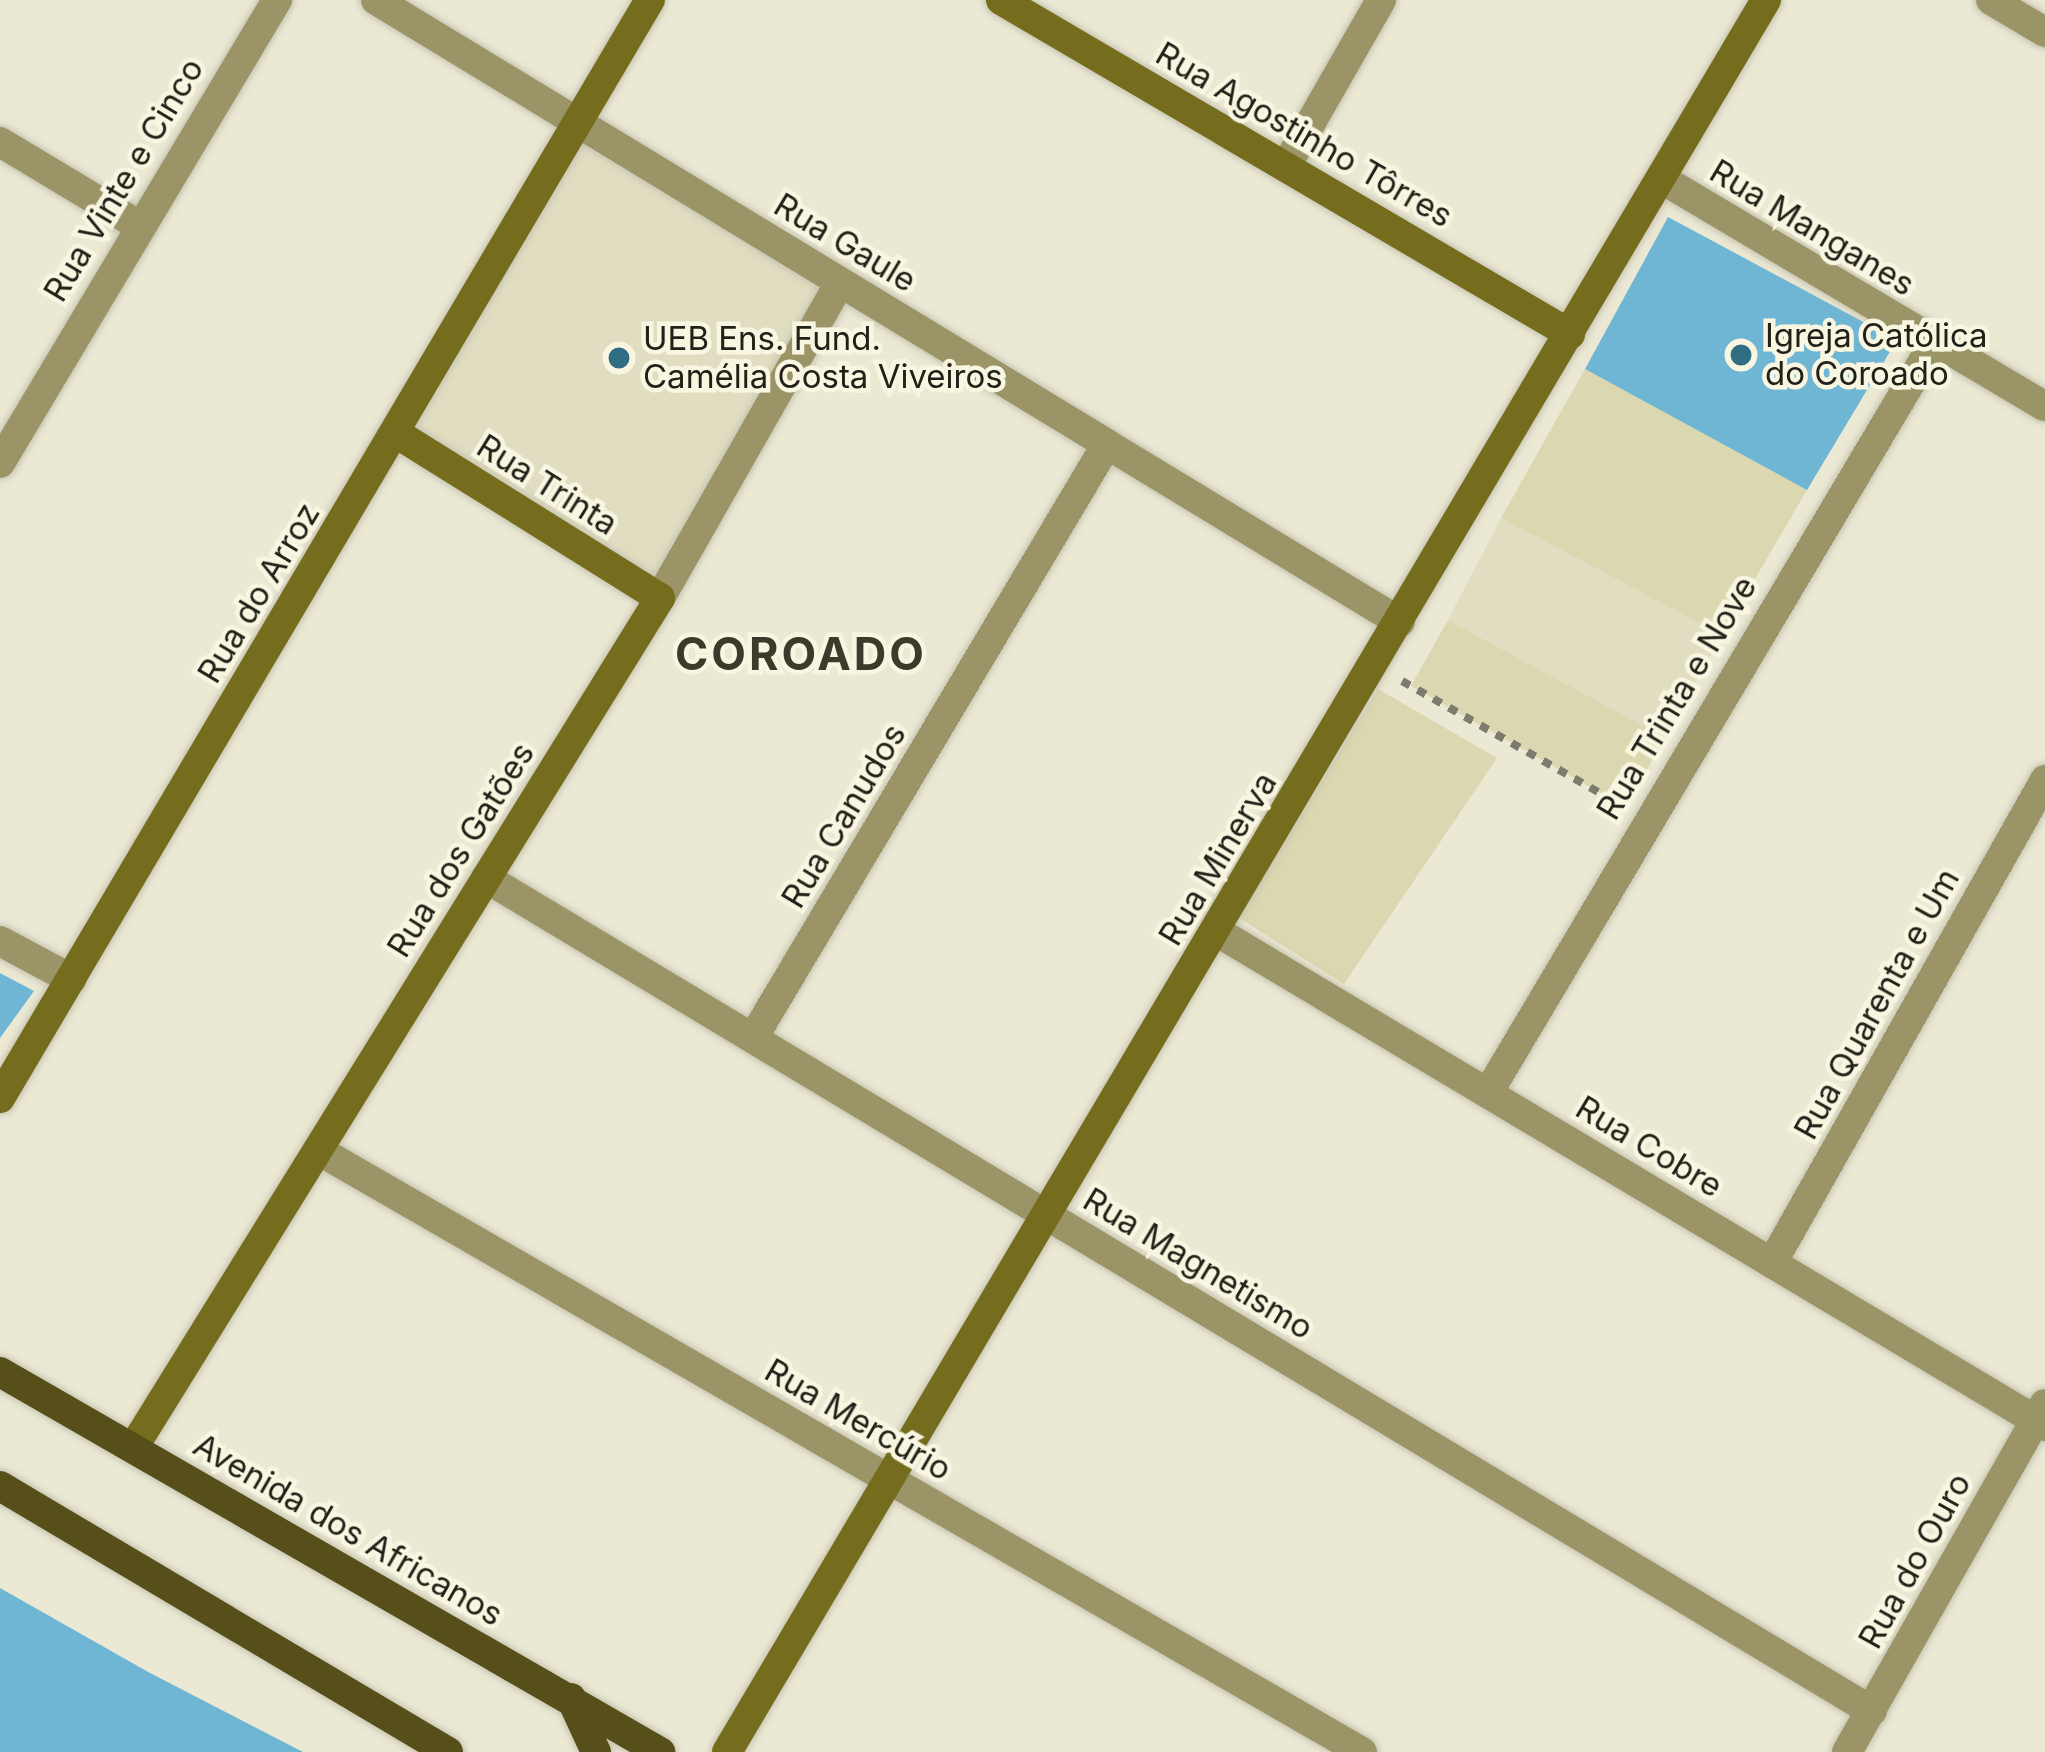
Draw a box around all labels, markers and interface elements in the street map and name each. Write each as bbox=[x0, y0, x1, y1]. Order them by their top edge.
street label: Rua Agostinho Tôrres bbox=[1149, 34, 1459, 236]
street label: Rua Vinte e Cinco bbox=[36, 51, 212, 309]
street label: Rua Manganes bbox=[1703, 151, 1921, 305]
street label: Rua Gaule bbox=[767, 185, 923, 301]
place label: Igreja Católica do Coroado bbox=[1765, 316, 1988, 394]
place label: UEB Ens. Fund. Camélia Costa Viveiros bbox=[643, 319, 1003, 397]
marker: Igreja Católica do Coroado bbox=[1728, 342, 1754, 368]
marker: UEB Ens. Fund. Camélia Costa Viveiros bbox=[606, 345, 632, 371]
street label: Rua Trinta bbox=[470, 426, 624, 544]
street label: Rua do Arroz bbox=[190, 496, 328, 690]
street label: Rua Trinta e Nove bbox=[1589, 569, 1765, 827]
district label: COROADO bbox=[675, 627, 927, 681]
street label: Rua Canudos bbox=[774, 717, 914, 915]
street label: Rua dos Gatões bbox=[379, 735, 543, 965]
street label: Rua Minerva bbox=[1151, 765, 1285, 953]
street label: Rua Quarenta e Um bbox=[1786, 862, 1968, 1146]
street label: Rua Cobre bbox=[1569, 1088, 1729, 1206]
street label: Rua Magnetismo bbox=[1076, 1180, 1320, 1348]
street label: Rua Mercúrio bbox=[758, 1351, 958, 1489]
street label: Avenida dos Africanos bbox=[186, 1425, 510, 1635]
street label: Rua do Ouro bbox=[1851, 1466, 1979, 1656]

